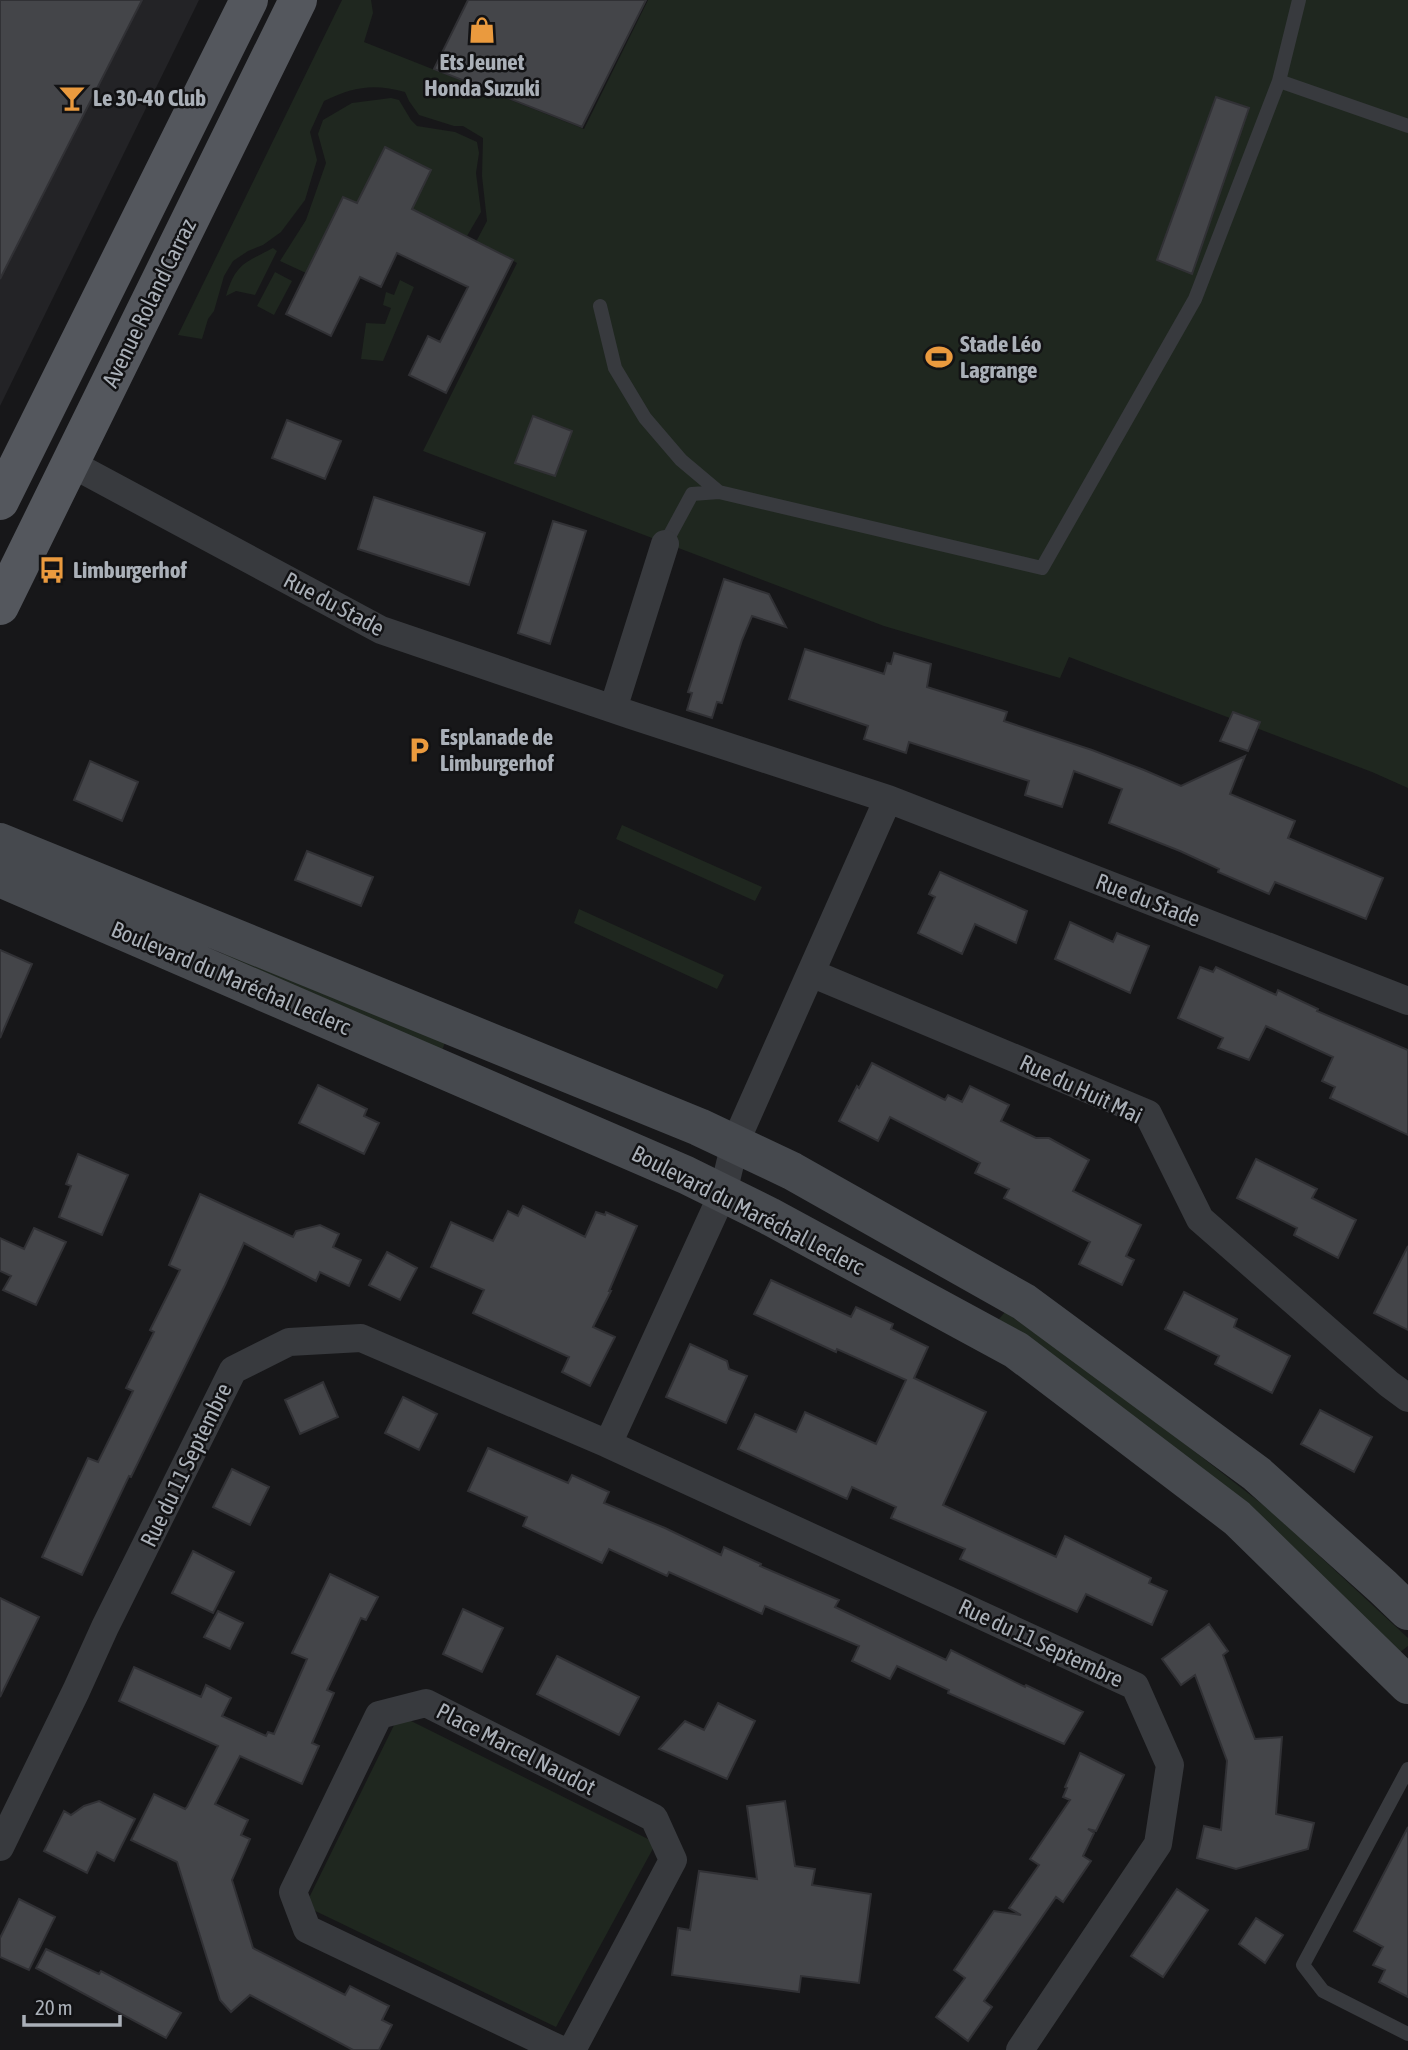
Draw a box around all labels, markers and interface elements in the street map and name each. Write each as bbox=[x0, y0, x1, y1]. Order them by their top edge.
shop icon: Ets Jeunet Honda Suzuki bbox=[467, 15, 497, 45]
place label: Ets Jeunet Honda Suzuki bbox=[424, 49, 540, 101]
bar icon: Le 30-40 Club bbox=[57, 83, 87, 113]
place label: Le 30-40 Club bbox=[93, 85, 206, 111]
street label: Avenue Roland Carraz bbox=[97, 214, 201, 392]
place label: Stade Léo Lagrange bbox=[960, 331, 1042, 383]
sports icon: Stade Léo Lagrange bbox=[924, 342, 954, 372]
bus stop icon: Limburgerhof bbox=[37, 555, 67, 585]
place label: Limburgerhof bbox=[73, 557, 187, 583]
street label: Rue du Stade bbox=[279, 567, 389, 641]
place label: Esplanade de Limburgerhof bbox=[440, 724, 554, 776]
parking icon: Esplanade de Limburgerhof bbox=[404, 735, 434, 765]
street label: Rue du Stade bbox=[1092, 868, 1204, 932]
street label: Boulevard du Maréchal Leclerc bbox=[108, 916, 355, 1040]
street label: Rue du Huit Mai bbox=[1016, 1049, 1146, 1129]
street label: Boulevard du Maréchal Leclerc bbox=[628, 1140, 869, 1280]
street label: Rue du 11 Septembre bbox=[135, 1379, 237, 1551]
street label: Rue du 11 Septembre bbox=[955, 1593, 1127, 1693]
street label: Place Marcel Naudot bbox=[432, 1698, 600, 1800]
scale bar bbox=[24, 1983, 121, 2027]
text: 20 m bbox=[35, 1995, 73, 2019]

